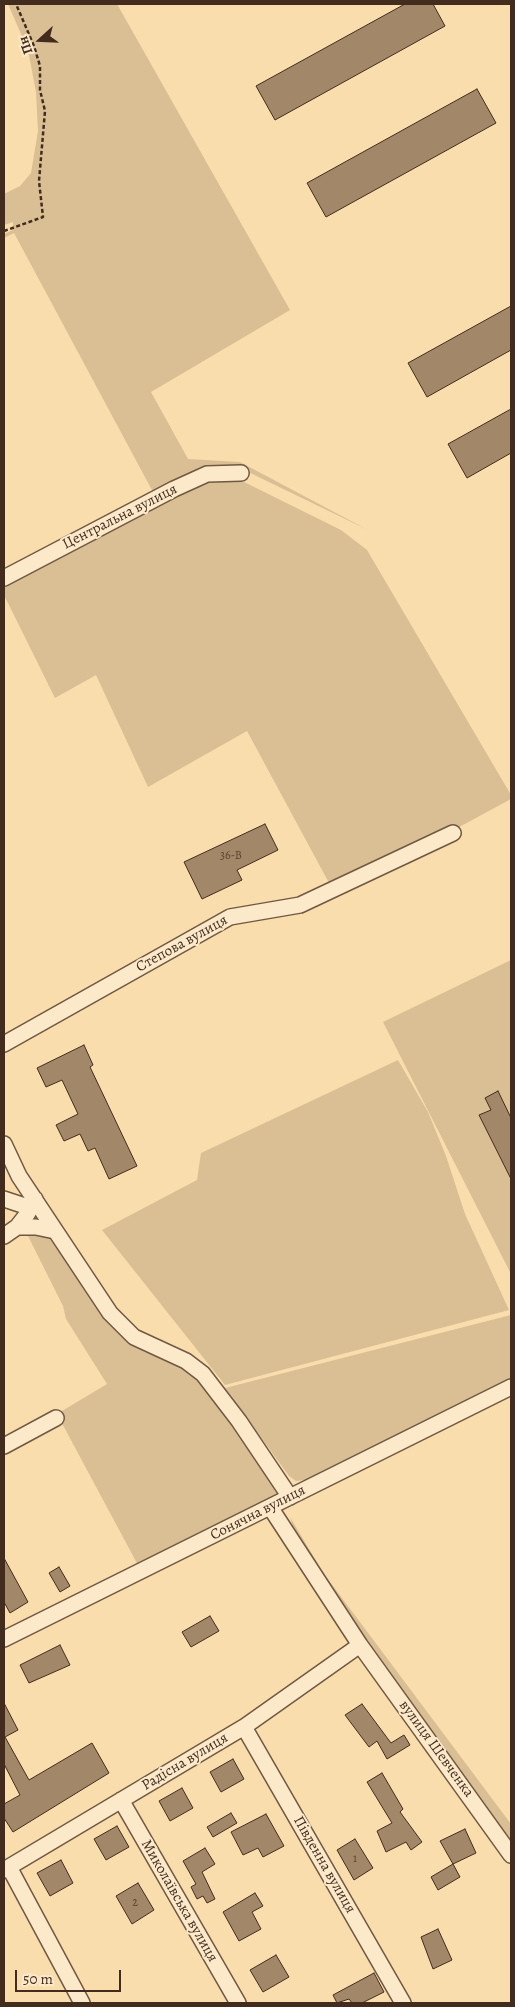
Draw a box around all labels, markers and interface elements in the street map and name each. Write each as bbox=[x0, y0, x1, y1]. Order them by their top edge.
north arrow bbox=[15, 15, 65, 65]
text: Пн bbox=[13, 33, 37, 57]
street label: Центральна вулиця bbox=[60, 480, 180, 554]
house number: 36-В bbox=[220, 849, 242, 863]
street label: Степова вулиця bbox=[133, 911, 231, 977]
street label: Сонячна вулиця bbox=[207, 1481, 309, 1545]
street label: вулиця Шевченка bbox=[395, 1697, 477, 1801]
street label: Радісна вулиця bbox=[139, 1729, 231, 1795]
street label: Південна вулиця bbox=[289, 1813, 359, 1917]
street label: Миколаївська вулиця bbox=[137, 1837, 221, 1965]
house number: 1 bbox=[353, 1852, 357, 1866]
house number: 2 bbox=[132, 1896, 138, 1910]
scale bar bbox=[18, 1960, 124, 1992]
text: 50 m bbox=[23, 1969, 53, 1989]

